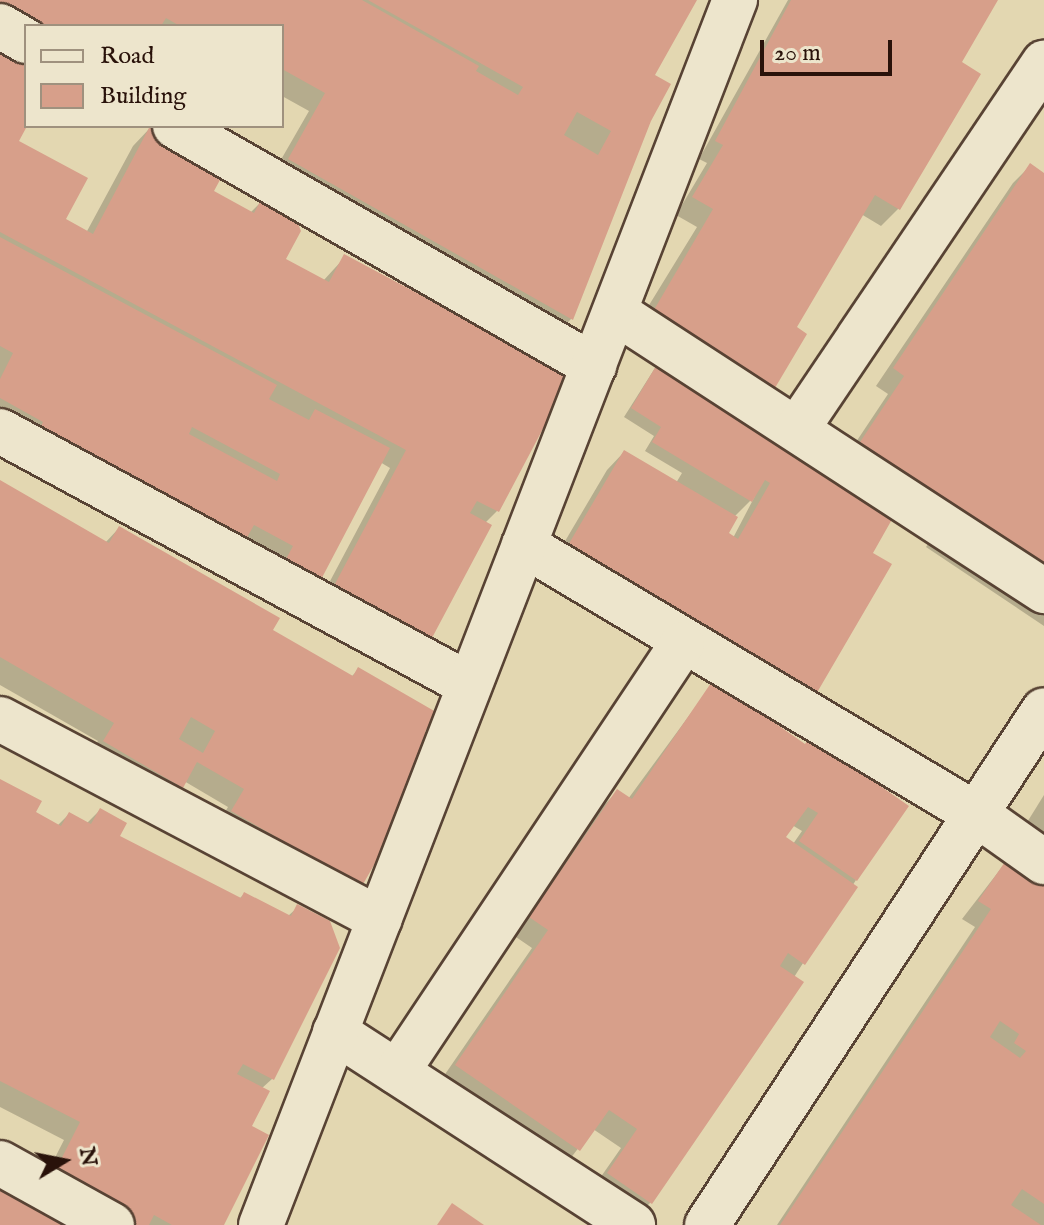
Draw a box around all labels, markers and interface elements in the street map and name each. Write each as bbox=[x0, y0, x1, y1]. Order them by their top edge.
legend bbox=[24, 24, 284, 128]
scale bar bbox=[764, 24, 896, 74]
text: 20 m bbox=[774, 38, 821, 69]
text: Road bbox=[100, 41, 154, 72]
text: Building bbox=[100, 81, 186, 112]
north arrow bbox=[24, 1121, 104, 1201]
text: N bbox=[72, 1145, 103, 1169]

